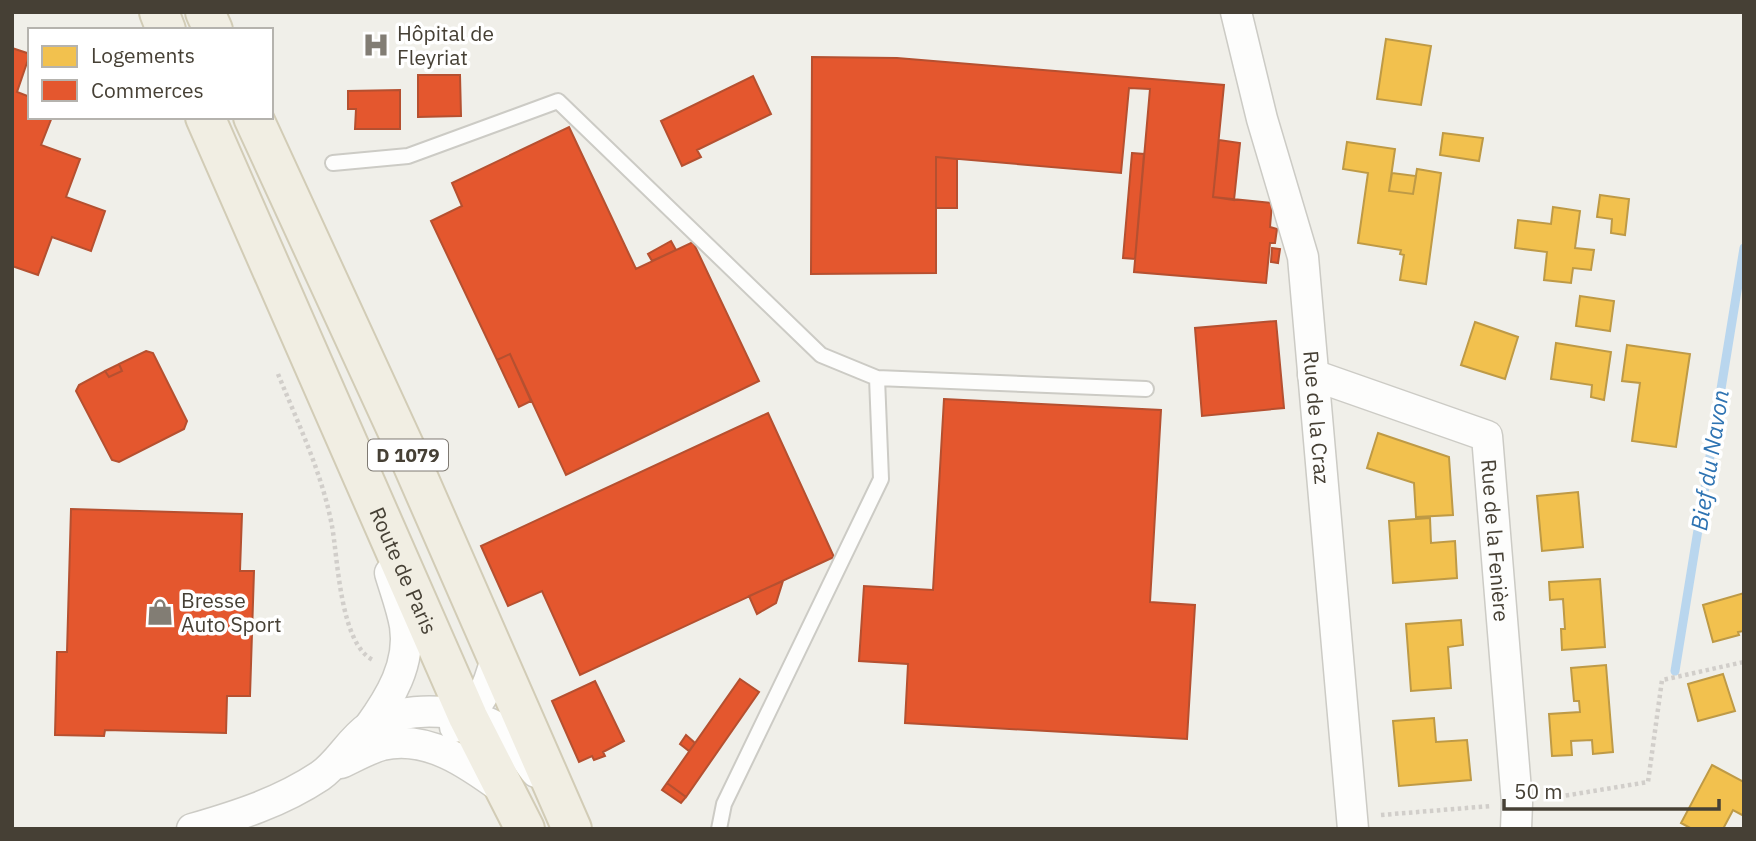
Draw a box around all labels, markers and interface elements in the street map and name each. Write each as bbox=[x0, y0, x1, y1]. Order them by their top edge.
place label: Hôpital de Fleyriat bbox=[397, 19, 494, 71]
legend bbox=[28, 28, 273, 119]
hospital icon: Hôpital de Fleyriat bbox=[361, 30, 391, 60]
text: Logements bbox=[91, 41, 195, 69]
text: Commerces bbox=[91, 76, 204, 104]
street label: Rue de la Craz bbox=[1297, 349, 1337, 486]
water label: Bief du Navon bbox=[1683, 388, 1735, 532]
road number: D 1079 bbox=[368, 440, 448, 470]
street label: Rue de la Fenière bbox=[1475, 458, 1516, 623]
street label: Route de Paris bbox=[364, 502, 444, 638]
place label: Bresse Auto Sport bbox=[181, 586, 282, 638]
shop icon: Bresse Auto Sport bbox=[145, 597, 175, 627]
scale bar bbox=[1504, 768, 1719, 812]
text: 50 m bbox=[1514, 777, 1563, 805]

